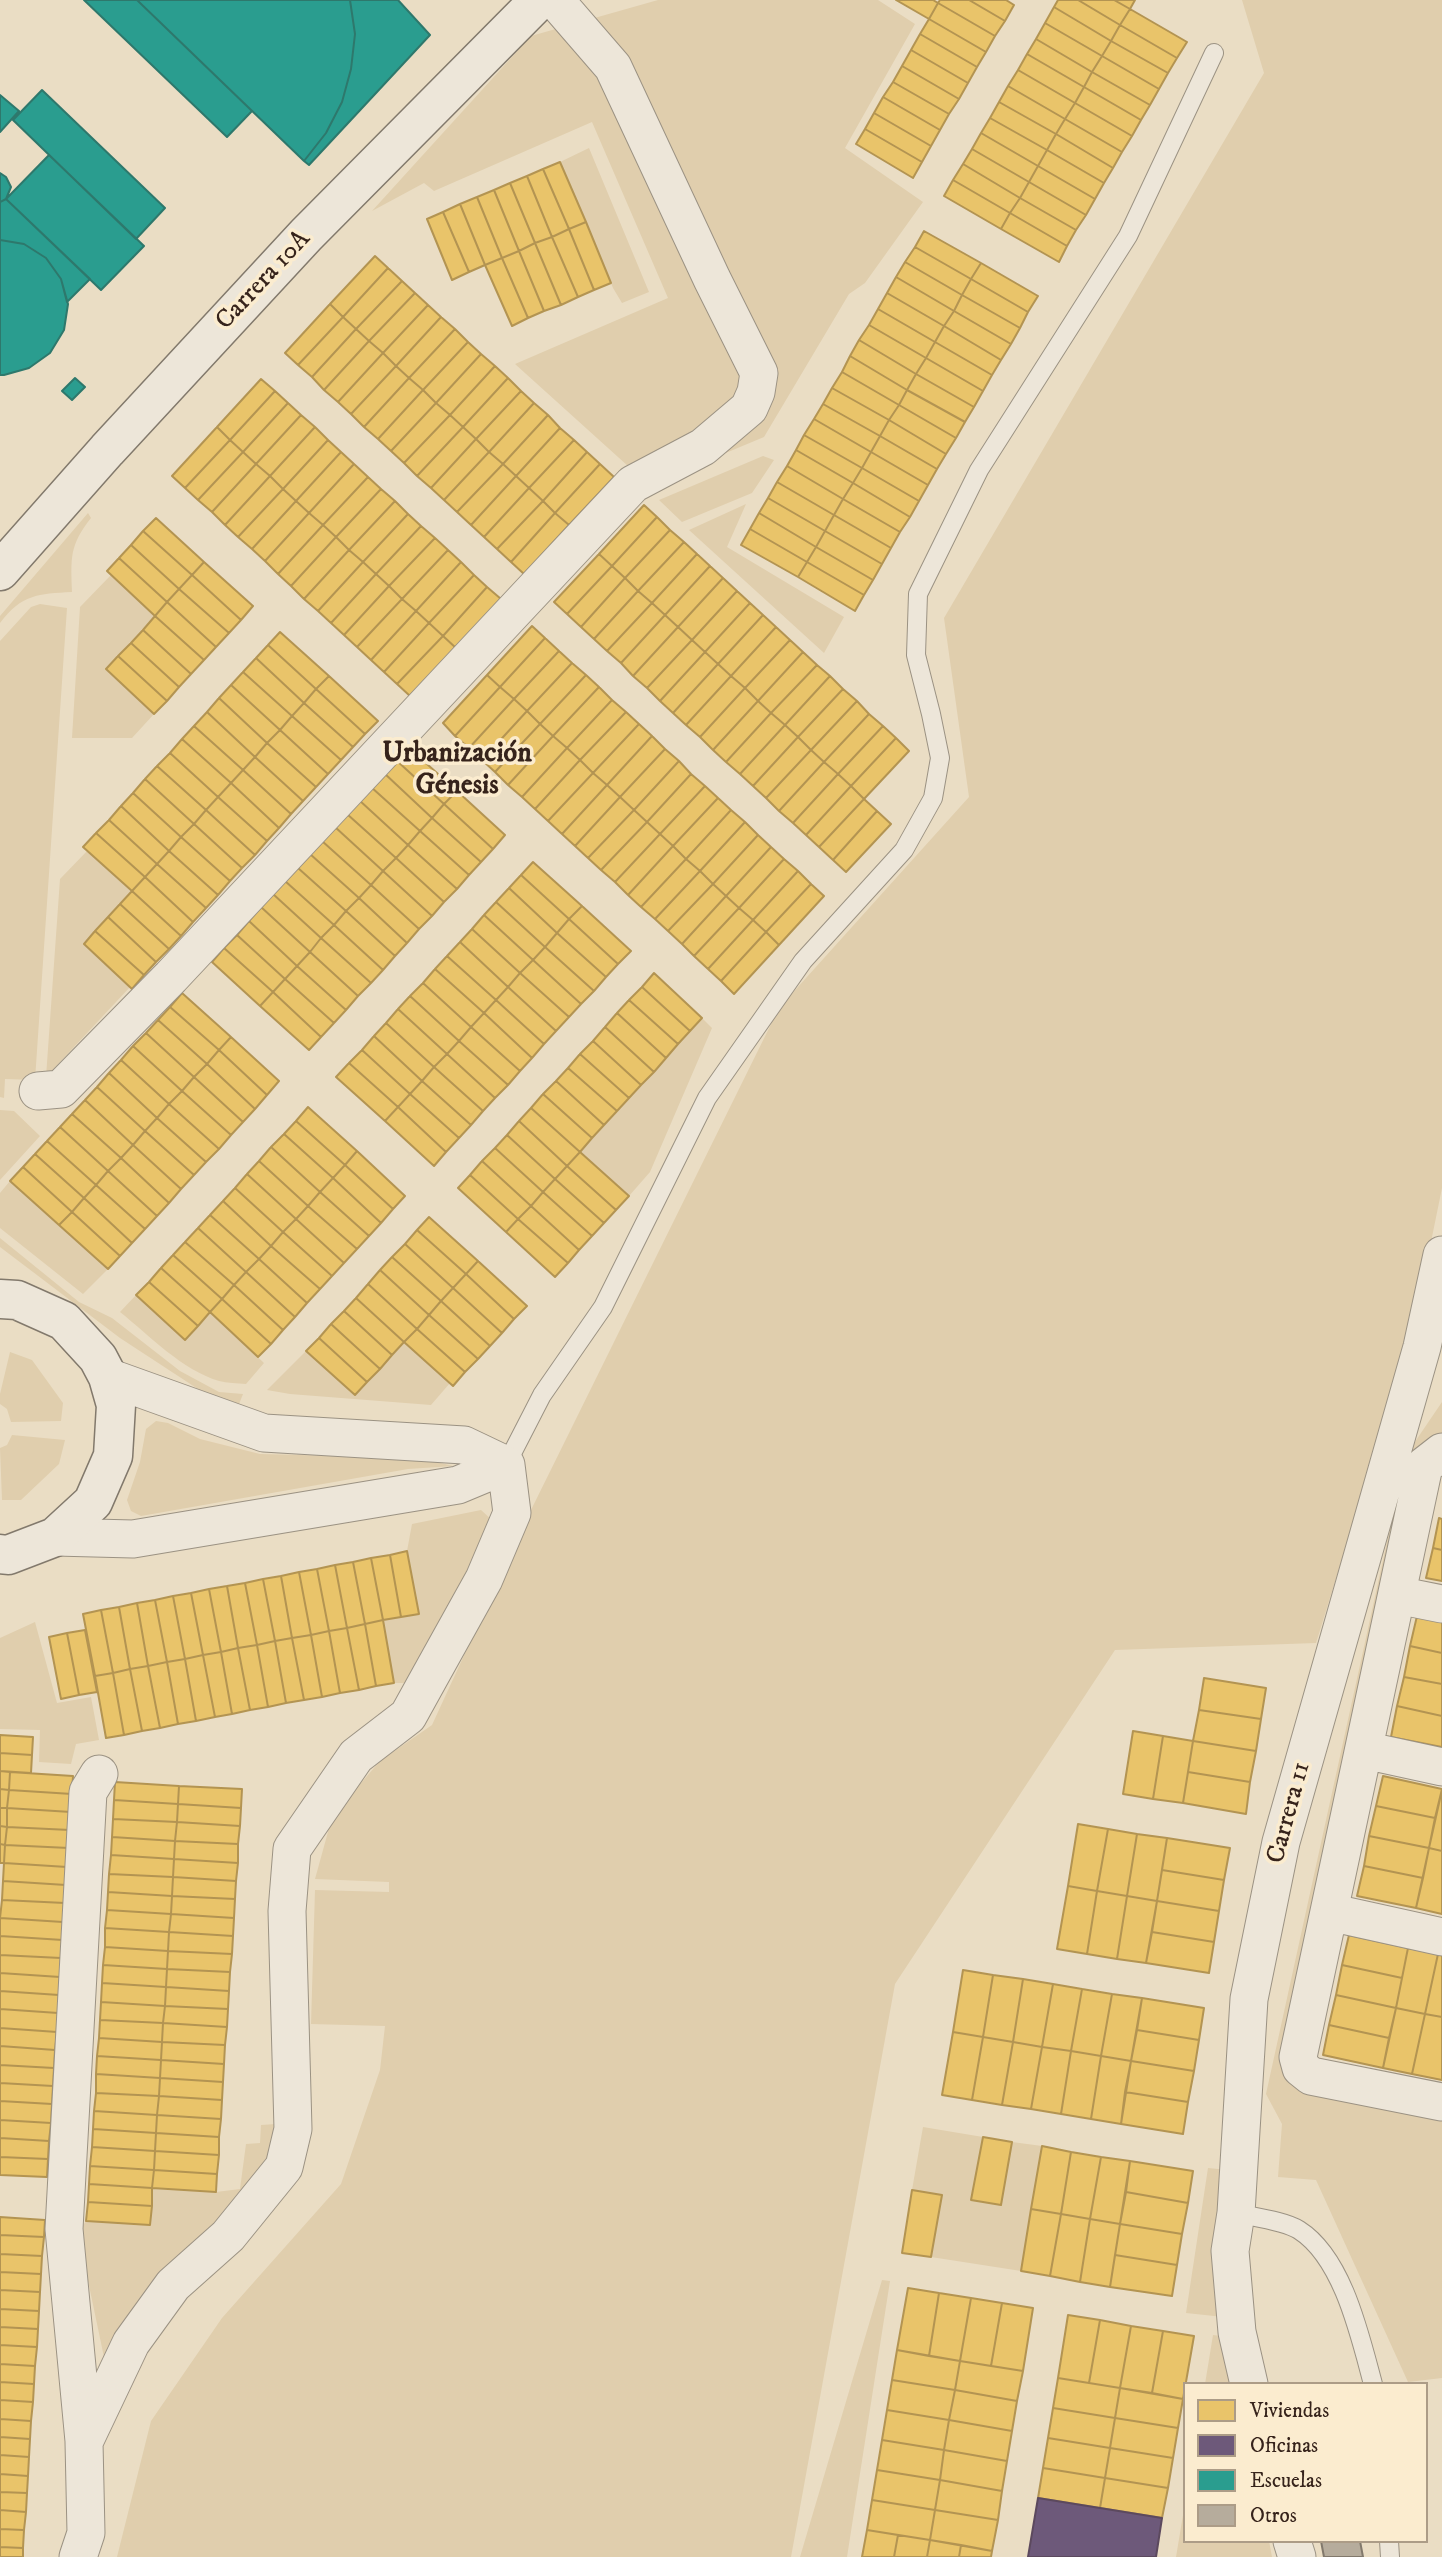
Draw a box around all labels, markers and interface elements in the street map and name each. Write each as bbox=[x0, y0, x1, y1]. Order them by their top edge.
street label: Carrera 10A bbox=[210, 225, 318, 337]
district label: Urbanización Génesis bbox=[382, 738, 532, 804]
street label: Carrera 11 bbox=[1261, 1759, 1319, 1867]
legend bbox=[1183, 2382, 1428, 2543]
text: Viviendas bbox=[1250, 2398, 1329, 2424]
text: Oficinas bbox=[1250, 2433, 1318, 2459]
text: Escuelas bbox=[1250, 2468, 1322, 2494]
text: Otros bbox=[1250, 2503, 1297, 2529]

